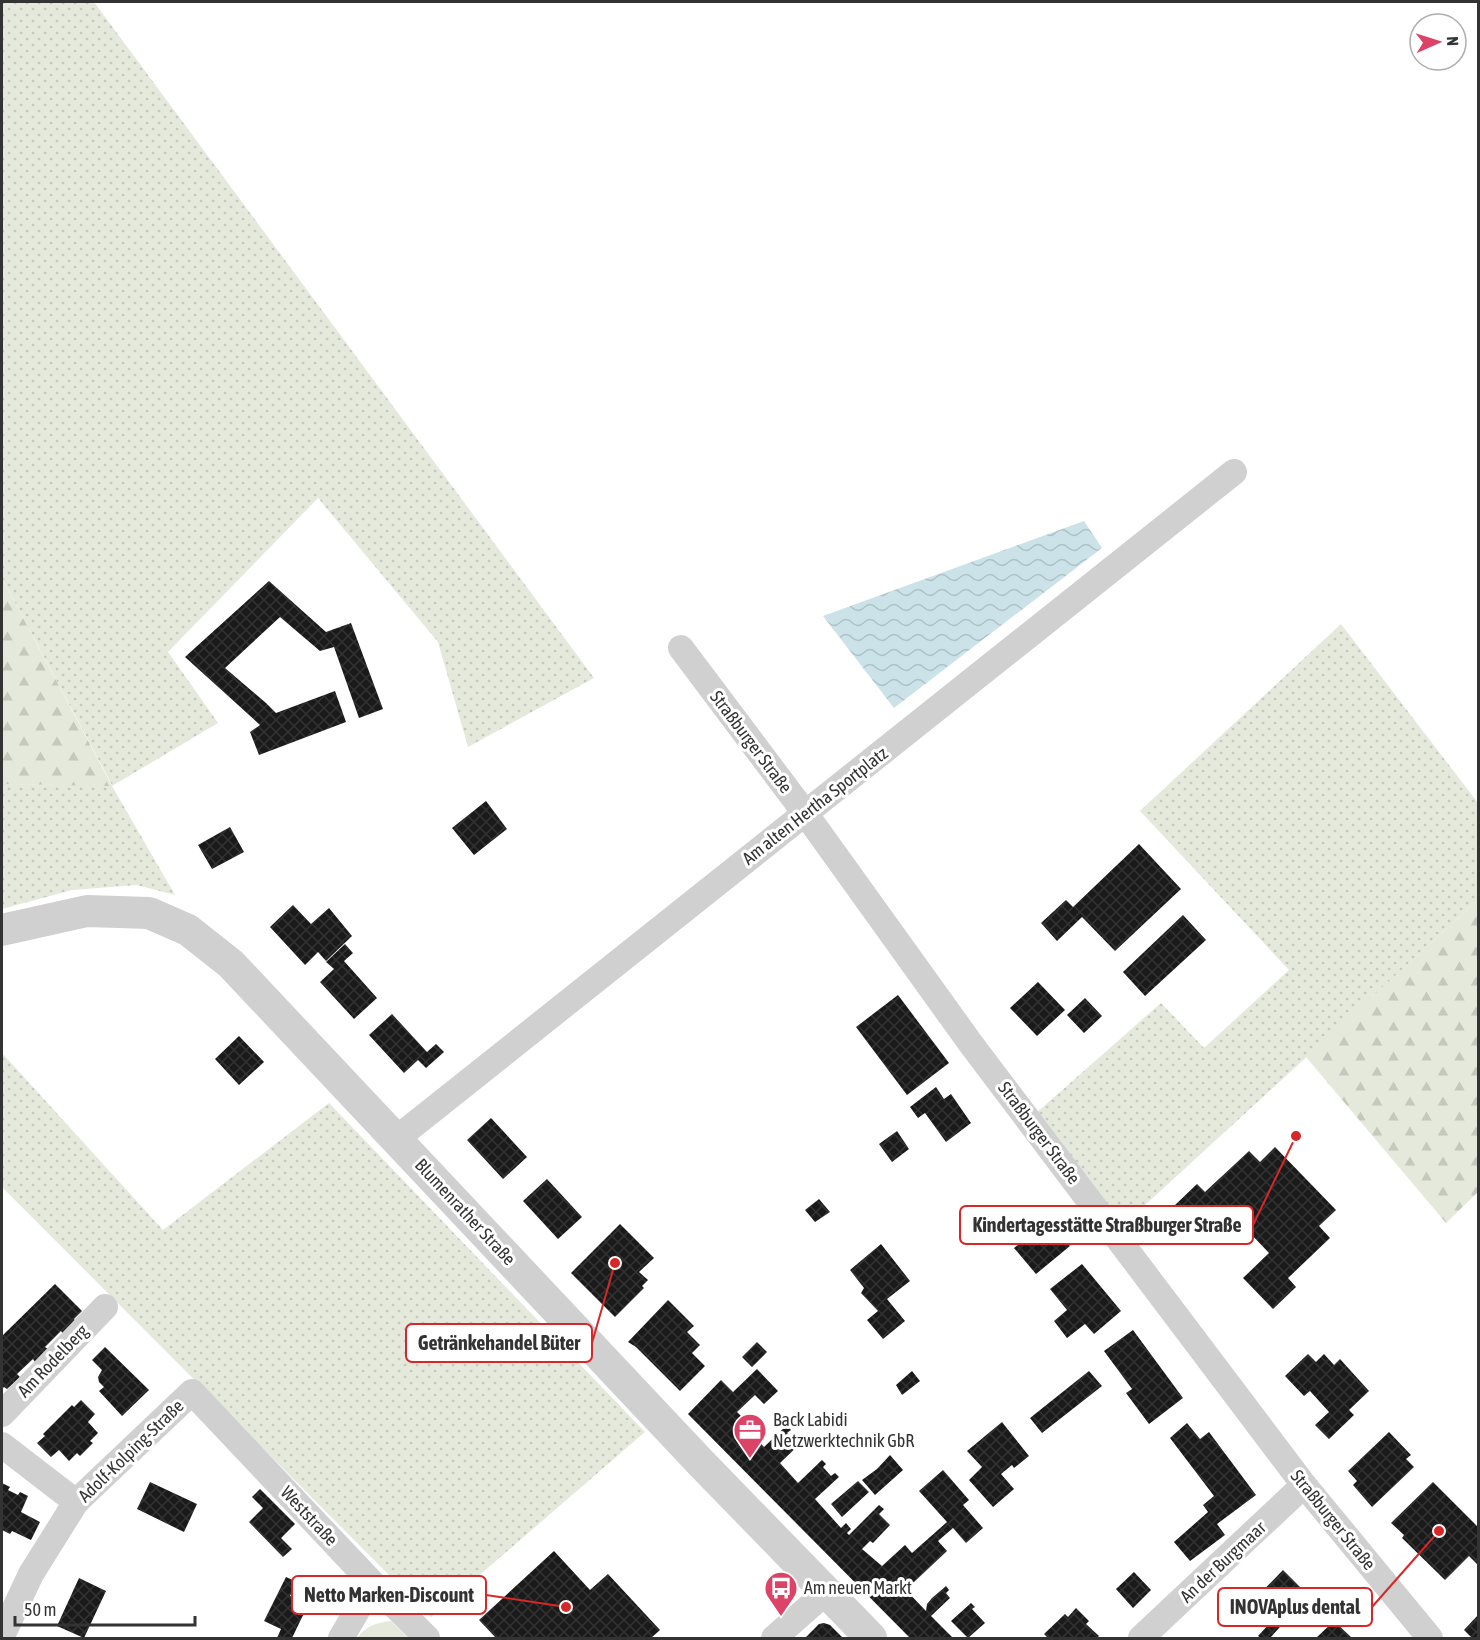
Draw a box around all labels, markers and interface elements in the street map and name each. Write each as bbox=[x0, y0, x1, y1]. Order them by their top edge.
north arrow bbox=[1408, 12, 1468, 72]
text: N bbox=[1444, 36, 1462, 46]
street label: Straßburger Straße bbox=[706, 686, 797, 797]
street label: Am alten Hertha Sportplatz bbox=[738, 742, 892, 869]
street label: Straßburger Straße bbox=[994, 1077, 1085, 1188]
street label: Blumenrather Straße bbox=[411, 1154, 520, 1269]
callout: Kindertagesstätte Straßburger Straße bbox=[960, 1206, 1253, 1244]
text: Kindertagesstätte Straßburger Straße bbox=[972, 1213, 1242, 1236]
street label: Am Rodelberg bbox=[13, 1320, 92, 1401]
callout: Getränkehandel Büter bbox=[406, 1324, 592, 1362]
text: Getränkehandel Büter bbox=[418, 1331, 581, 1354]
street label: Adolf-Kolping-Straße bbox=[74, 1395, 188, 1506]
place label: Back Labidi Netzwerktechnik GbR bbox=[773, 1409, 914, 1451]
office icon: Back Labidi Netzwerktechnik GbR bbox=[732, 1412, 768, 1459]
street label: Straßburger Straße bbox=[1287, 1465, 1380, 1574]
street label: Weststraße bbox=[277, 1482, 342, 1550]
street label: An der Burgmaar bbox=[1176, 1516, 1270, 1607]
bus stop icon: Am neuen Markt bbox=[763, 1570, 799, 1617]
callout: Netto Marken-Discount bbox=[292, 1576, 486, 1614]
place label: Am neuen Markt bbox=[804, 1577, 912, 1598]
text: Netto Marken-Discount bbox=[304, 1583, 474, 1606]
callout: INOVAplus dental bbox=[1218, 1588, 1372, 1626]
scale bar bbox=[15, 1589, 195, 1627]
text: INOVAplus dental bbox=[1230, 1595, 1361, 1618]
text: 50 m bbox=[24, 1599, 56, 1620]

